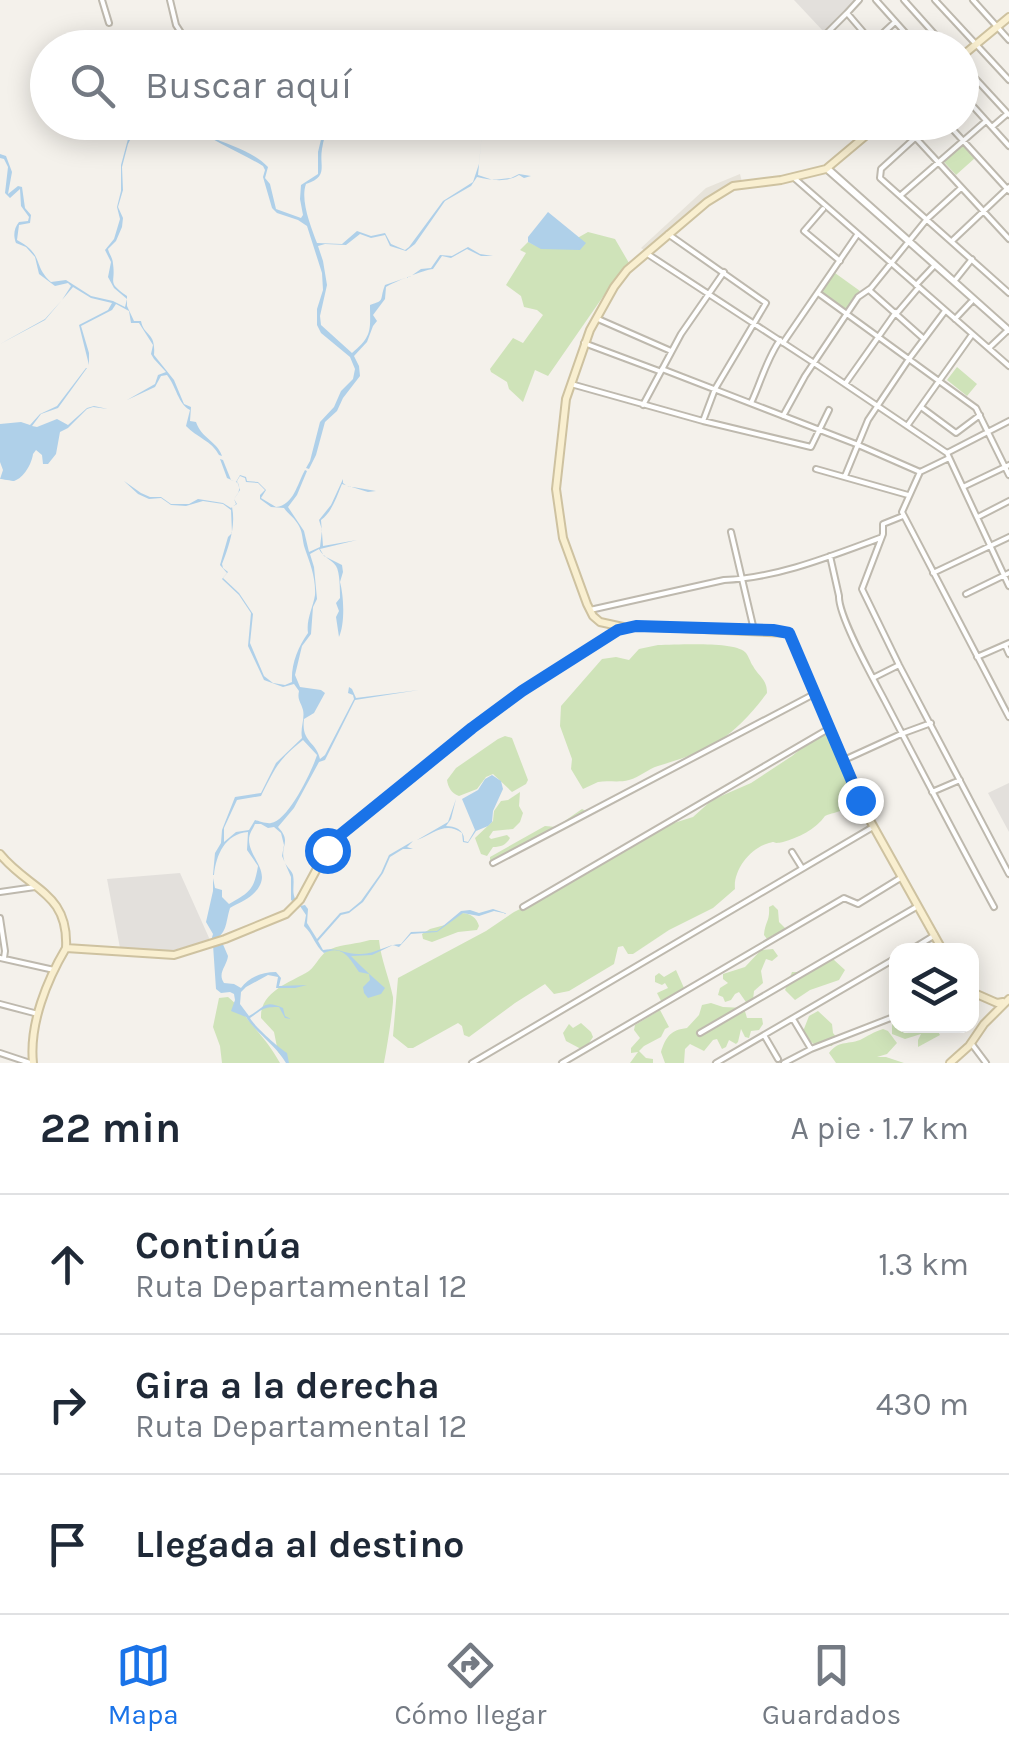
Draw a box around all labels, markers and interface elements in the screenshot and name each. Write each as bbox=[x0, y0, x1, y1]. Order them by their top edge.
search box bbox=[30, 30, 979, 140]
icon: search bbox=[65, 58, 120, 113]
text: Buscar aquí bbox=[145, 63, 352, 108]
route end bbox=[838, 778, 884, 824]
route start bbox=[305, 828, 351, 874]
map controls bbox=[889, 943, 979, 1033]
button: layers bbox=[889, 943, 979, 1033]
text: 22 min bbox=[40, 1103, 181, 1153]
text: A pie · 1.7 km bbox=[791, 1110, 969, 1147]
text: Continúa bbox=[135, 1223, 301, 1268]
icon: ahead bbox=[40, 1237, 95, 1292]
text: 1.3 km bbox=[878, 1246, 969, 1283]
text: Ruta Departamental 12 bbox=[135, 1268, 467, 1305]
text: Gira a la derecha bbox=[135, 1363, 440, 1408]
icon: right bbox=[40, 1377, 95, 1432]
text: 430 m bbox=[876, 1386, 969, 1423]
text: Ruta Departamental 12 bbox=[135, 1408, 467, 1445]
icon: arrive bbox=[40, 1517, 95, 1572]
text: Llegada al destino bbox=[135, 1522, 465, 1567]
tab: Mapa bbox=[108, 1638, 179, 1731]
tab: Cómo llegar bbox=[394, 1638, 546, 1731]
tab: Guardados bbox=[762, 1638, 901, 1731]

